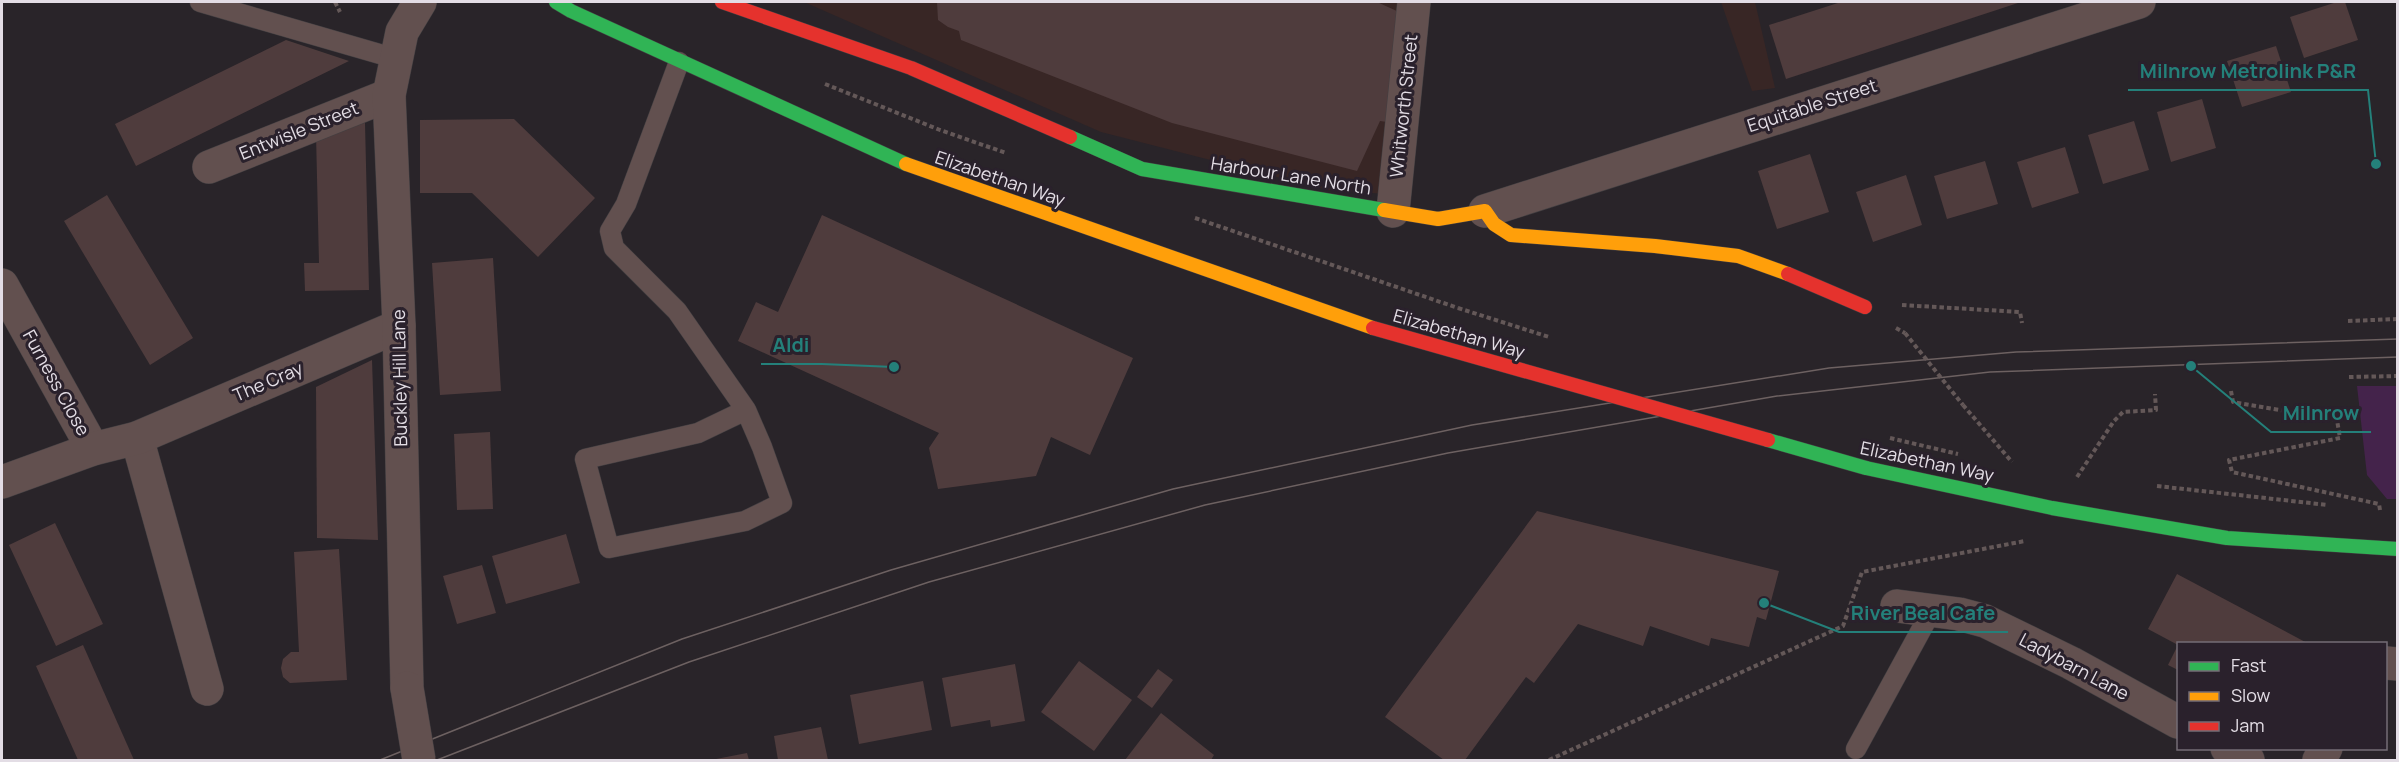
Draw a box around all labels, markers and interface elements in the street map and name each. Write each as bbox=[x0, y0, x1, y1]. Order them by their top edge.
street label: Whitworth Street bbox=[1384, 33, 1422, 179]
callout: Milnrow Metrolink P&R bbox=[2128, 52, 2368, 90]
text: Milnrow Metrolink P&R bbox=[2140, 57, 2356, 84]
street label: Equitable Street bbox=[1744, 73, 1880, 137]
street label: Entwisle Street bbox=[235, 95, 362, 165]
street label: Elizabethan Way bbox=[932, 145, 1069, 212]
street label: Harbour Lane North bbox=[1209, 150, 1373, 200]
street label: Elizabethan Way bbox=[1391, 303, 1528, 363]
street label: Buckley Hill Lane bbox=[386, 309, 412, 447]
street label: Furness Close bbox=[18, 325, 96, 440]
callout: Aldi bbox=[761, 326, 822, 364]
text: Aldi bbox=[773, 331, 809, 358]
street label: The Cray bbox=[229, 355, 307, 406]
callout: Milnrow bbox=[2271, 394, 2371, 432]
text: Milnrow bbox=[2283, 399, 2359, 426]
street label: Elizabethan Way bbox=[1858, 435, 1997, 487]
callout: River Beal Cafe bbox=[1839, 594, 2008, 632]
text: River Beal Cafe bbox=[1851, 599, 1995, 626]
street label: Ladybarn Lane bbox=[2015, 627, 2134, 705]
legend bbox=[2177, 642, 2387, 750]
text: Fast bbox=[2231, 653, 2266, 677]
text: Slow bbox=[2231, 683, 2271, 707]
text: Jam bbox=[2231, 713, 2265, 737]

